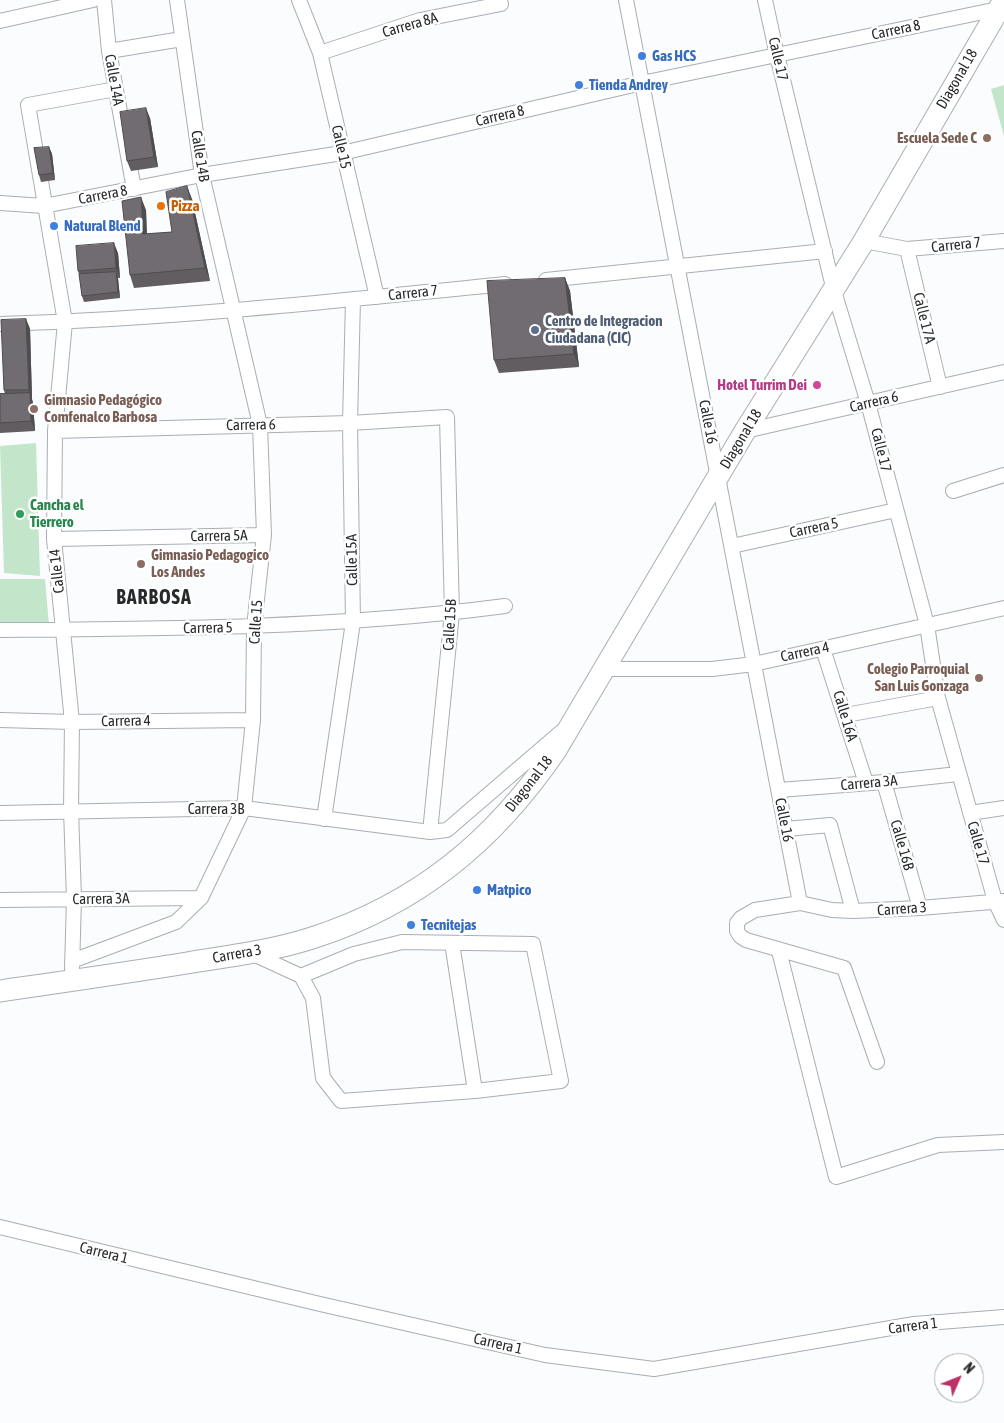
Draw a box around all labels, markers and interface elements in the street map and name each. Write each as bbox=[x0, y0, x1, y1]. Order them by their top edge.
street label: Carrera 8A bbox=[380, 9, 440, 41]
street label: Carrera 8 bbox=[870, 16, 922, 44]
street label: Calle 17 bbox=[764, 35, 792, 83]
street label: Diagonal 18 bbox=[933, 46, 981, 112]
place label: Gas HCS bbox=[652, 47, 696, 65]
marker: Gas HCS bbox=[636, 50, 648, 62]
street label: Calle 14A bbox=[101, 53, 127, 107]
place label: Tienda Andrey bbox=[589, 76, 668, 94]
marker: Tienda Andrey bbox=[573, 79, 585, 91]
street label: Carrera 8 bbox=[474, 102, 526, 130]
street label: Calle 15 bbox=[327, 123, 355, 171]
street label: Calle 14B bbox=[187, 129, 213, 183]
place label: Escuela Sede C bbox=[897, 129, 977, 147]
marker: Escuela Sede C bbox=[981, 132, 993, 144]
street label: Carrera 8 bbox=[77, 181, 129, 209]
place label: Pizza bbox=[171, 197, 199, 215]
marker: Pizza bbox=[155, 200, 167, 212]
place label: Natural Blend bbox=[64, 217, 141, 235]
marker: Natural Blend bbox=[48, 220, 60, 232]
street label: Carrera 7 bbox=[930, 233, 982, 257]
street label: Carrera 7 bbox=[387, 281, 439, 305]
street label: Calle 17A bbox=[909, 291, 939, 345]
place label: Centro de Integracion Ciudadana (CIC) bbox=[545, 312, 663, 347]
marker: Centro de Integracion Ciudadana (CIC) bbox=[529, 324, 541, 336]
place label: Hotel Turrim Dei bbox=[717, 376, 807, 394]
marker: Hotel Turrim Dei bbox=[811, 379, 823, 391]
street label: Carrera 6 bbox=[848, 388, 900, 416]
place label: Gimnasio Pedagógico Comfenalco Barbosa bbox=[44, 391, 162, 426]
street label: Calle 16 bbox=[695, 398, 721, 446]
marker: Gimnasio Pedagógico Comfenalco Barbosa bbox=[28, 403, 40, 415]
street label: Diagonal 18 bbox=[716, 406, 766, 472]
street label: Carrera 6 bbox=[226, 416, 276, 434]
street label: Calle 17 bbox=[867, 426, 895, 474]
place label: Cancha el Tierrero bbox=[30, 496, 84, 531]
marker: Cancha el Tierrero bbox=[14, 508, 26, 520]
street label: Carrera 5 bbox=[788, 514, 840, 542]
street label: Carrera 5A bbox=[190, 527, 248, 545]
street label: Calle 15A bbox=[343, 534, 361, 586]
place label: Gimnasio Pedagogico Los Andes bbox=[151, 546, 269, 581]
street label: Calle 14 bbox=[46, 548, 68, 594]
marker: Gimnasio Pedagogico Los Andes bbox=[135, 558, 147, 570]
district label: BARBOSA bbox=[115, 586, 193, 610]
street label: Calle 15 bbox=[245, 599, 267, 645]
street label: Calle 15B bbox=[440, 599, 460, 651]
street label: Carrera 5 bbox=[183, 619, 233, 637]
street label: Carrera 4 bbox=[779, 638, 831, 666]
place label: Colegio Parroquial San Luis Gonzaga bbox=[867, 660, 969, 695]
marker: Colegio Parroquial San Luis Gonzaga bbox=[973, 672, 985, 684]
street label: Calle 16A bbox=[829, 689, 861, 743]
street label: Carrera 4 bbox=[101, 712, 151, 730]
street label: Diagonal 18 bbox=[501, 752, 557, 816]
street label: Carrera 3A bbox=[840, 772, 898, 794]
street label: Calle 16 bbox=[771, 796, 797, 844]
street label: Carrera 3B bbox=[188, 800, 244, 818]
street label: Calle 16B bbox=[886, 818, 918, 872]
street label: Calle 17 bbox=[963, 819, 993, 867]
place label: Matpico bbox=[487, 881, 532, 899]
marker: Matpico bbox=[471, 884, 483, 896]
street label: Carrera 3A bbox=[72, 890, 130, 908]
street label: Carrera 3 bbox=[877, 898, 927, 920]
place label: Tecnitejas bbox=[421, 916, 476, 934]
marker: Tecnitejas bbox=[405, 919, 417, 931]
street label: Carrera 3 bbox=[211, 941, 263, 967]
street label: Carrera 1 bbox=[78, 1238, 130, 1268]
street label: Carrera 1 bbox=[887, 1314, 939, 1338]
street label: Carrera 1 bbox=[472, 1330, 524, 1358]
north arrow bbox=[934, 1353, 984, 1403]
text: N bbox=[960, 1360, 978, 1377]

